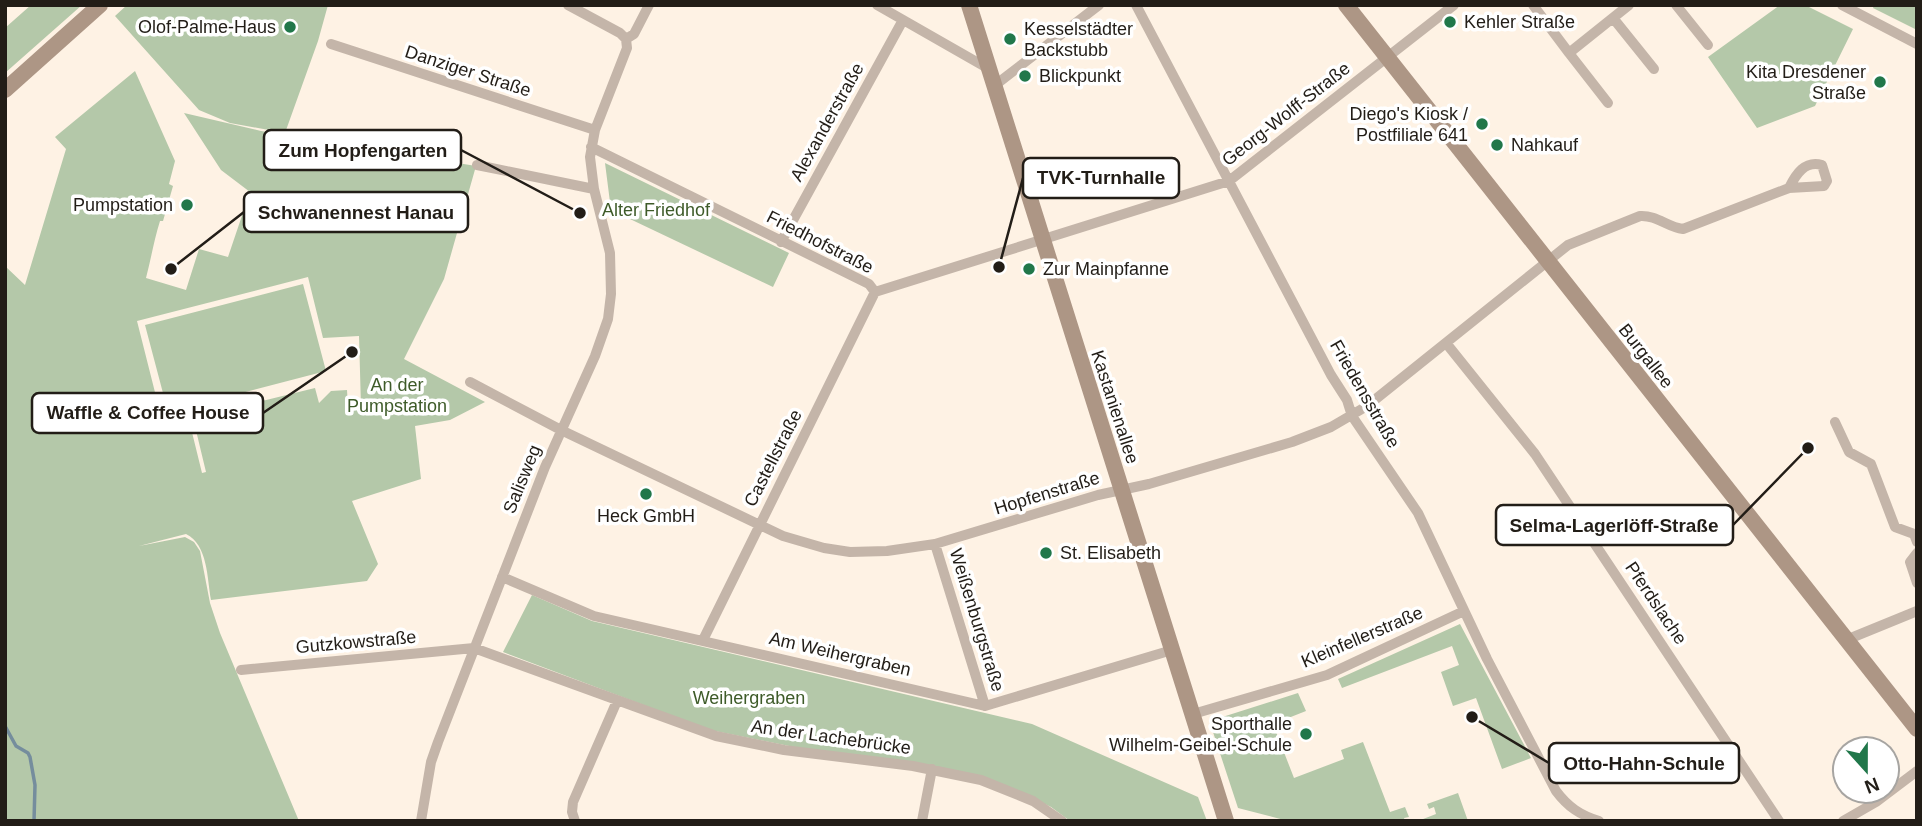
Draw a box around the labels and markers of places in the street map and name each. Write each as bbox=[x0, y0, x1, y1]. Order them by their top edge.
place label: Kehler Straße bbox=[1464, 12, 1575, 32]
marker: Kehler Straße bbox=[1442, 14, 1458, 30]
place label: Olof-Palme-Haus bbox=[138, 17, 276, 37]
marker: Olof-Palme-Haus bbox=[282, 19, 298, 35]
place label: Kesselstädter Backstubb bbox=[1024, 19, 1133, 60]
marker: Kesselstädter Backstubb bbox=[1002, 31, 1018, 47]
place label: Kita Dresdener Straße bbox=[1746, 62, 1866, 103]
place label: Blickpunkt bbox=[1039, 66, 1121, 86]
marker: Blickpunkt bbox=[1017, 68, 1033, 84]
marker: Kita Dresdener Straße bbox=[1872, 74, 1888, 90]
place label: Diego's Kiosk / Postfiliale 641 bbox=[1350, 104, 1468, 145]
marker: Diego's Kiosk / Postfiliale 641 bbox=[1474, 116, 1490, 132]
callout: Zum Hopfengarten bbox=[264, 130, 461, 170]
place label: Nahkauf bbox=[1511, 135, 1579, 155]
marker: Nahkauf bbox=[1489, 137, 1505, 153]
callout: TVK-Turnhalle bbox=[1023, 158, 1179, 198]
callout: Schwanennest Hanau bbox=[244, 192, 468, 232]
place label: Pumpstation bbox=[73, 195, 173, 215]
marker: Pumpstation bbox=[179, 197, 195, 213]
place label: Zur Mainpfanne bbox=[1043, 259, 1169, 279]
marker: Zur Mainpfanne bbox=[1021, 261, 1037, 277]
callout: Waffle & Coffee House bbox=[32, 393, 263, 433]
marker: Heck GmbH bbox=[638, 486, 654, 502]
callout: Selma-Lagerlöff-Straße bbox=[1496, 505, 1733, 545]
place label: Heck GmbH bbox=[597, 506, 695, 526]
place label: St. Elisabeth bbox=[1060, 543, 1161, 563]
marker: St. Elisabeth bbox=[1038, 545, 1054, 561]
place label: Sporthalle Wilhelm-Geibel-Schule bbox=[1109, 714, 1292, 755]
marker: Sporthalle Wilhelm-Geibel-Schule bbox=[1298, 726, 1314, 742]
callout: Otto-Hahn-Schule bbox=[1549, 743, 1739, 783]

